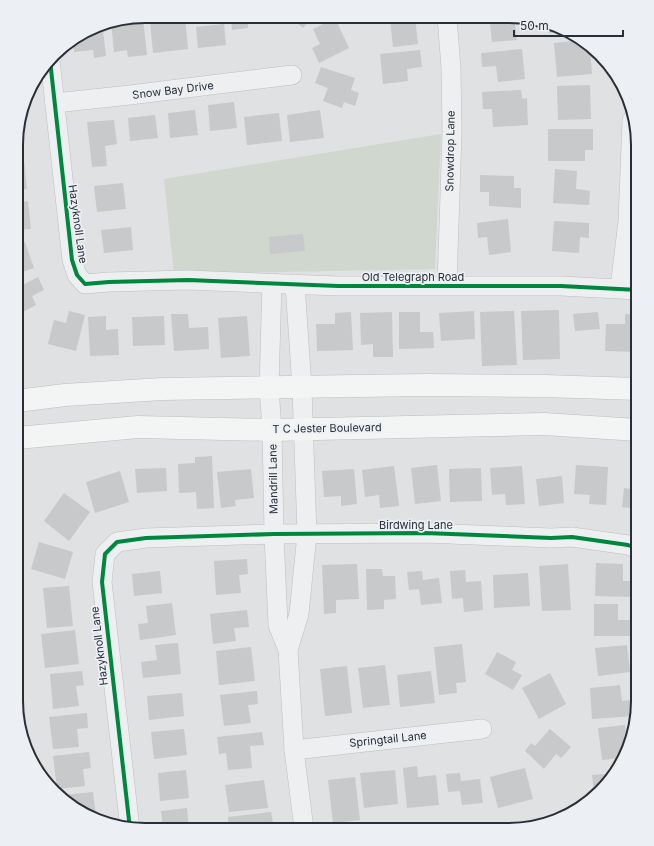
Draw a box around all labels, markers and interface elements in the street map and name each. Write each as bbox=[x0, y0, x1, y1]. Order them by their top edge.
scale bar bbox=[514, 12, 623, 38]
text: 50 m bbox=[520, 18, 549, 33]
street label: Snow Bay Drive bbox=[132, 78, 214, 102]
street label: Snowdrop Lane bbox=[442, 110, 458, 192]
street label: Hazyknoll Lane bbox=[66, 184, 90, 264]
street label: Old Telegraph Road bbox=[362, 270, 464, 284]
street label: T C Jester Boulevard bbox=[272, 420, 382, 436]
street label: Mandrill Lane bbox=[265, 444, 281, 514]
street label: Birdwing Lane bbox=[379, 518, 453, 532]
street label: Hazyknoll Lane bbox=[87, 606, 111, 686]
street label: Springtail Lane bbox=[349, 728, 427, 750]

